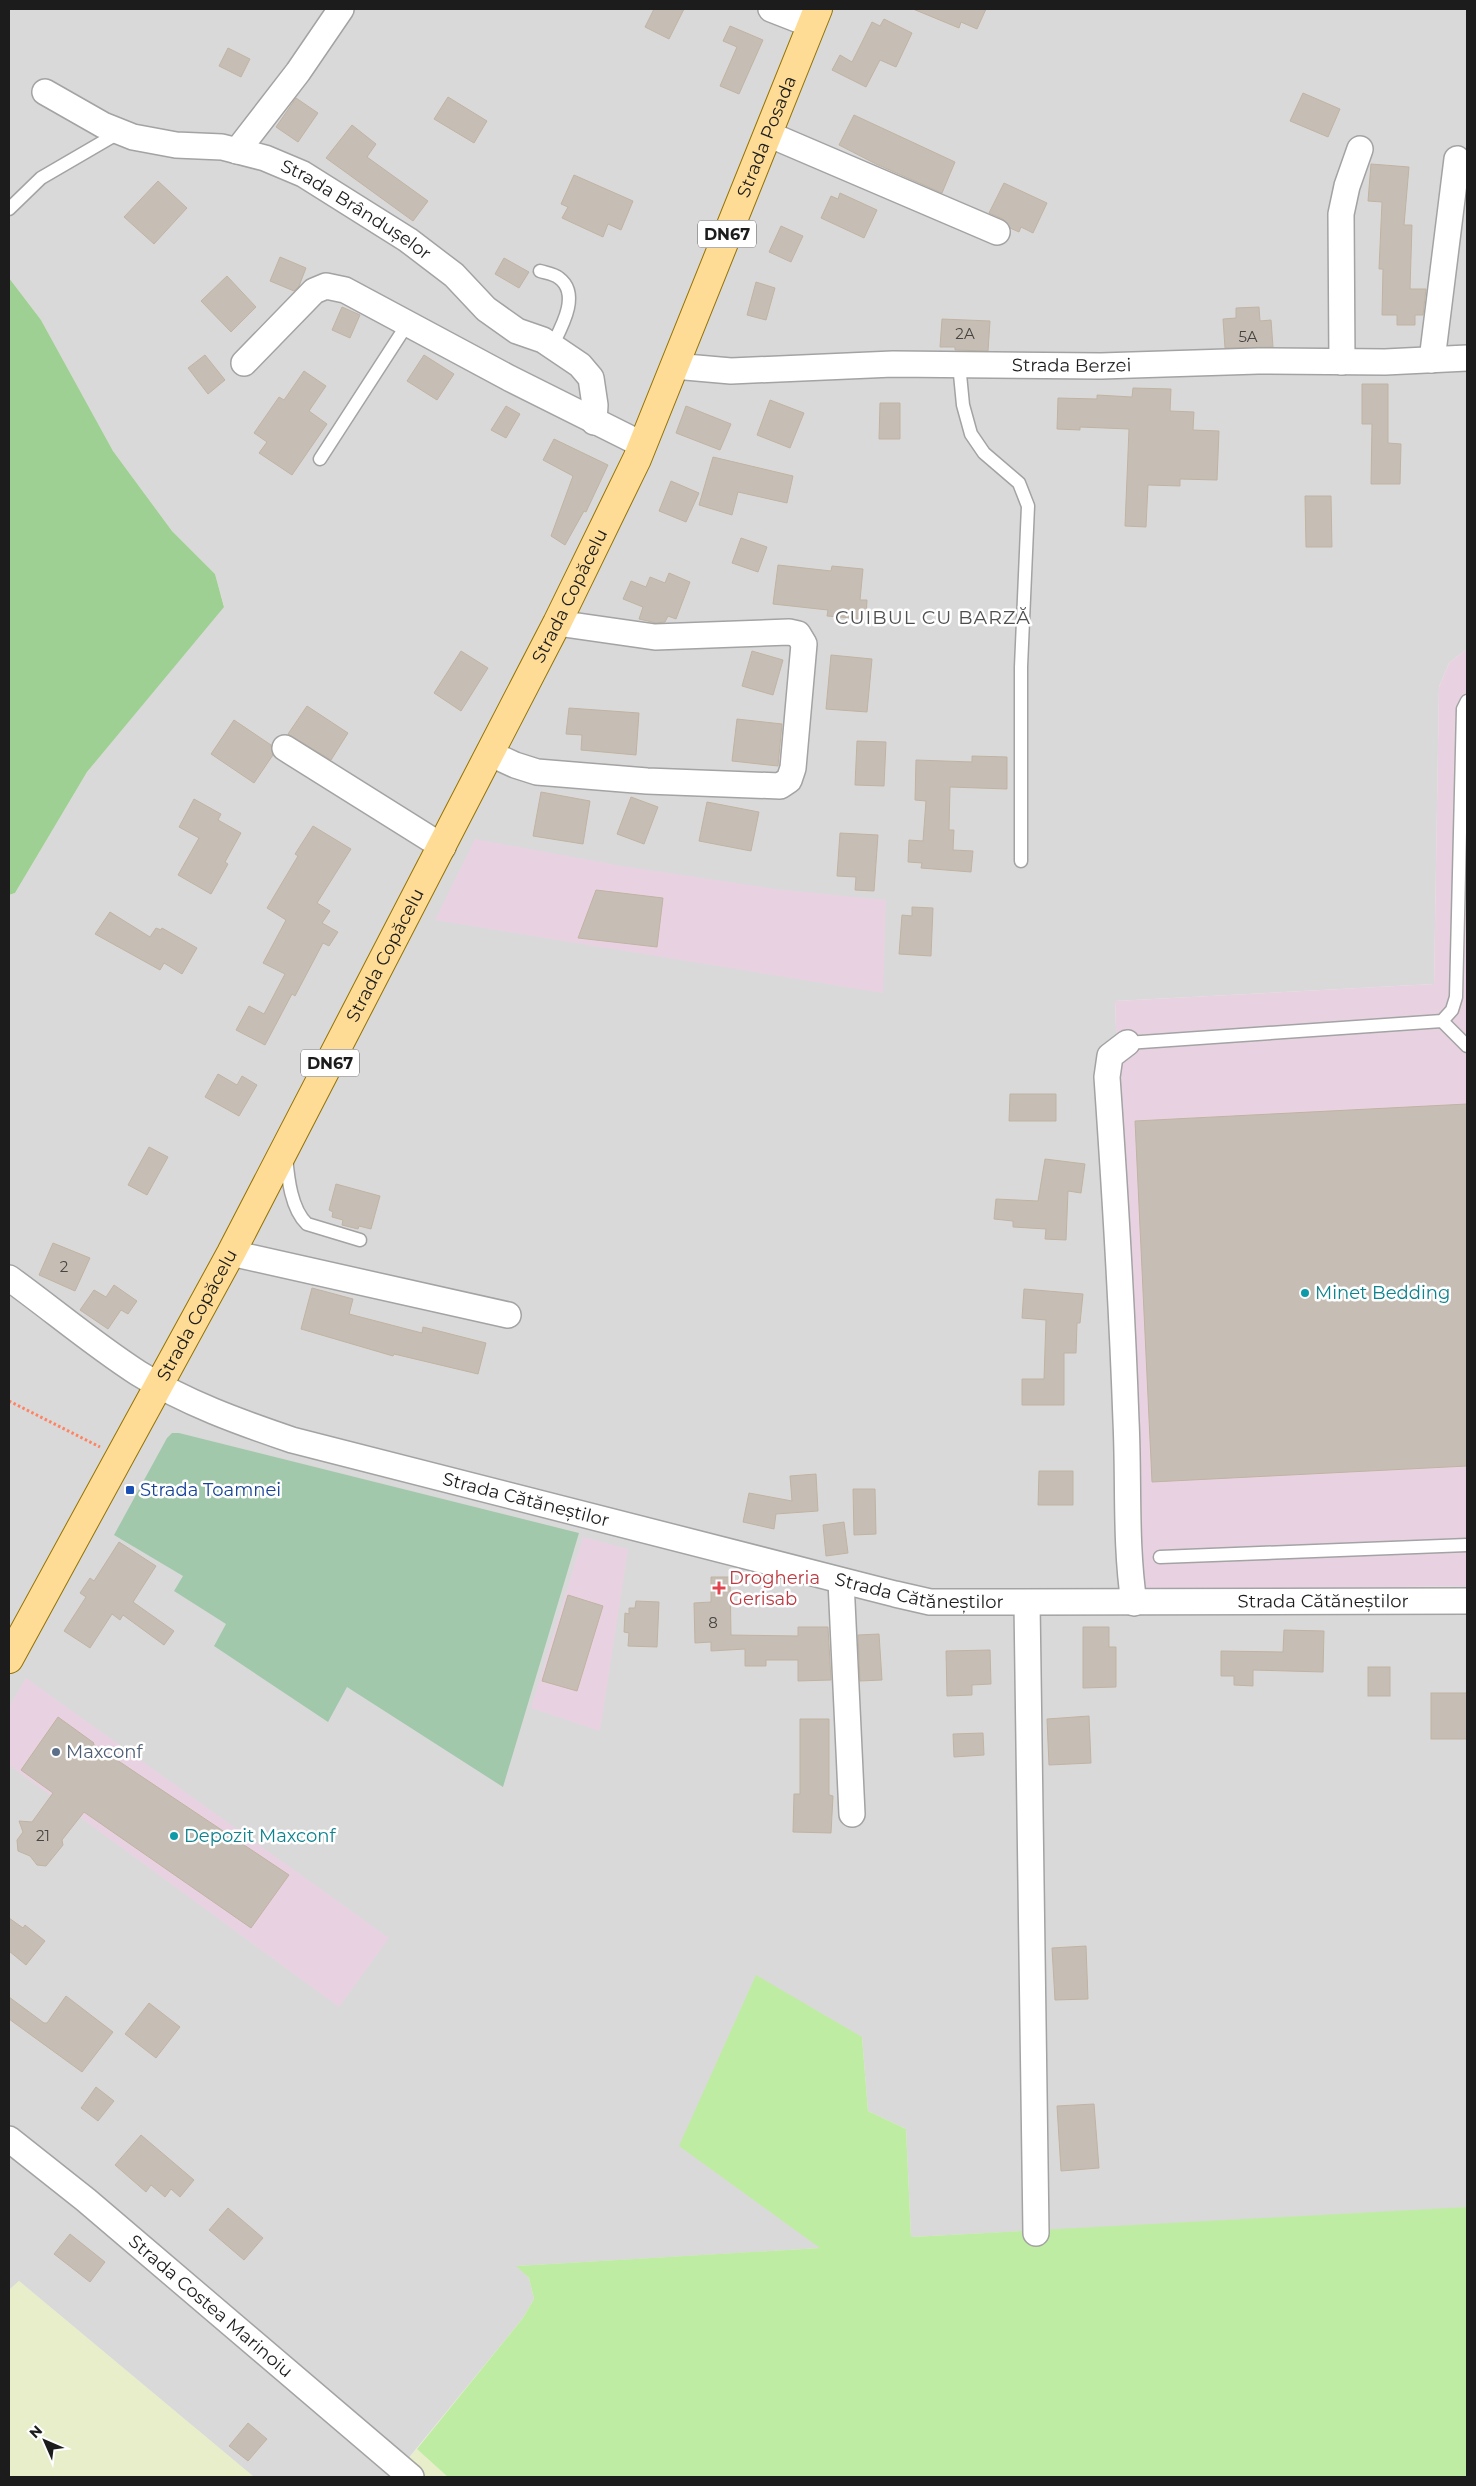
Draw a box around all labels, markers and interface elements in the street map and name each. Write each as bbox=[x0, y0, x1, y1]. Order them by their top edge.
street label: Strada Posada bbox=[732, 73, 801, 201]
street label: Strada Brândușelor bbox=[277, 155, 436, 265]
road number: DN67 bbox=[698, 220, 756, 248]
house number: 2A bbox=[955, 324, 975, 343]
house number: 5A bbox=[1238, 327, 1258, 346]
street label: Strada Berzei bbox=[1012, 354, 1132, 377]
street label: Strada Copăcelu bbox=[527, 525, 612, 667]
district label: CUIBUL CU BARZĂ bbox=[835, 606, 1031, 629]
street label: Strada Copăcelu bbox=[341, 885, 429, 1026]
road number: DN67 bbox=[301, 1050, 359, 1076]
street label: Strada Copăcelu bbox=[152, 1245, 242, 1385]
house number: 2 bbox=[60, 1257, 68, 1276]
place label: Minet Bedding bbox=[1315, 1282, 1450, 1304]
marker: Minet Bedding bbox=[1299, 1287, 1311, 1299]
street label: Strada Cătăneștilor bbox=[440, 1468, 612, 1532]
place label: Strada Toamnei bbox=[140, 1479, 281, 1501]
marker: Strada Toamnei bbox=[124, 1484, 136, 1496]
place label: Drogheria Gerisab bbox=[729, 1567, 820, 1610]
street label: Strada Cătăneștilor bbox=[833, 1568, 1004, 1614]
marker: Drogheria Gerisab bbox=[713, 1582, 725, 1594]
street label: Strada Cătăneștilor bbox=[1238, 1590, 1409, 1613]
house number: 8 bbox=[708, 1613, 718, 1632]
place label: Maxconf bbox=[66, 1741, 144, 1763]
marker: Maxconf bbox=[50, 1746, 62, 1758]
place label: Depozit Maxconf bbox=[184, 1825, 337, 1847]
house number: 21 bbox=[36, 1826, 50, 1845]
marker: Depozit Maxconf bbox=[168, 1830, 180, 1842]
street label: Strada Costea Marinoiu bbox=[124, 2230, 297, 2382]
north arrow bbox=[20, 2416, 70, 2466]
text: N bbox=[25, 2421, 46, 2442]

